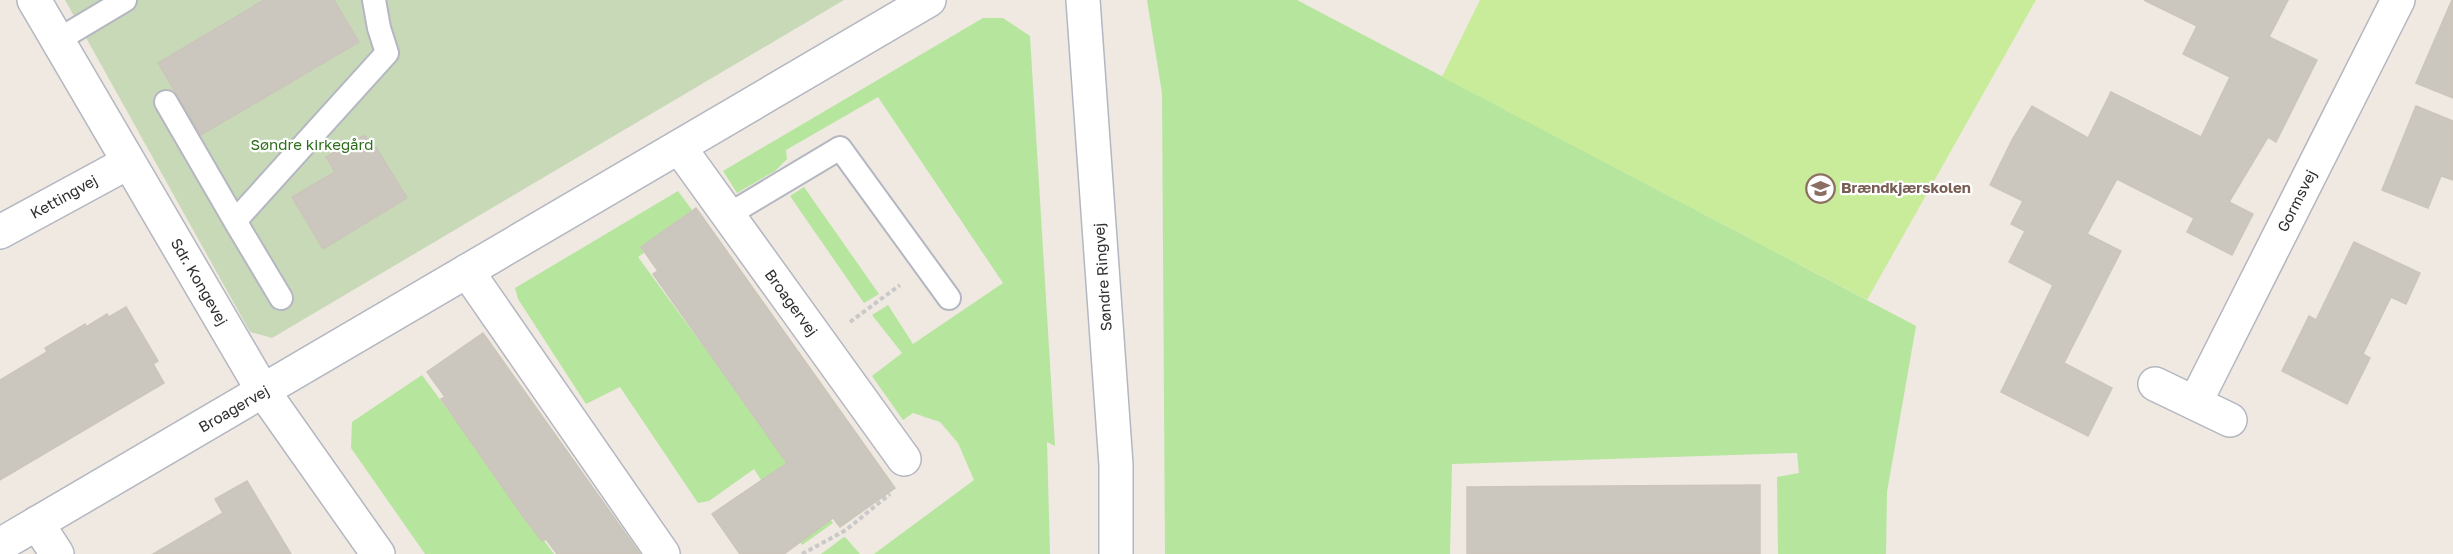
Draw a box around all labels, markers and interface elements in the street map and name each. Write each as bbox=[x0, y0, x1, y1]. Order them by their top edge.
park label: Søndre kirkegård bbox=[250, 135, 374, 153]
street label: Gormsvej bbox=[2273, 166, 2319, 235]
street label: Kettingvej bbox=[27, 170, 100, 222]
school or university icon: Brændkjærskolen bbox=[1804, 172, 1836, 204]
place label: Brændkjærskolen bbox=[1841, 178, 1971, 196]
street label: Søndre Ringvej bbox=[1089, 222, 1115, 332]
street label: Sdr. Kongevej bbox=[168, 235, 232, 328]
street label: Broagervej bbox=[762, 265, 822, 339]
street label: Broagervej bbox=[195, 381, 272, 435]

